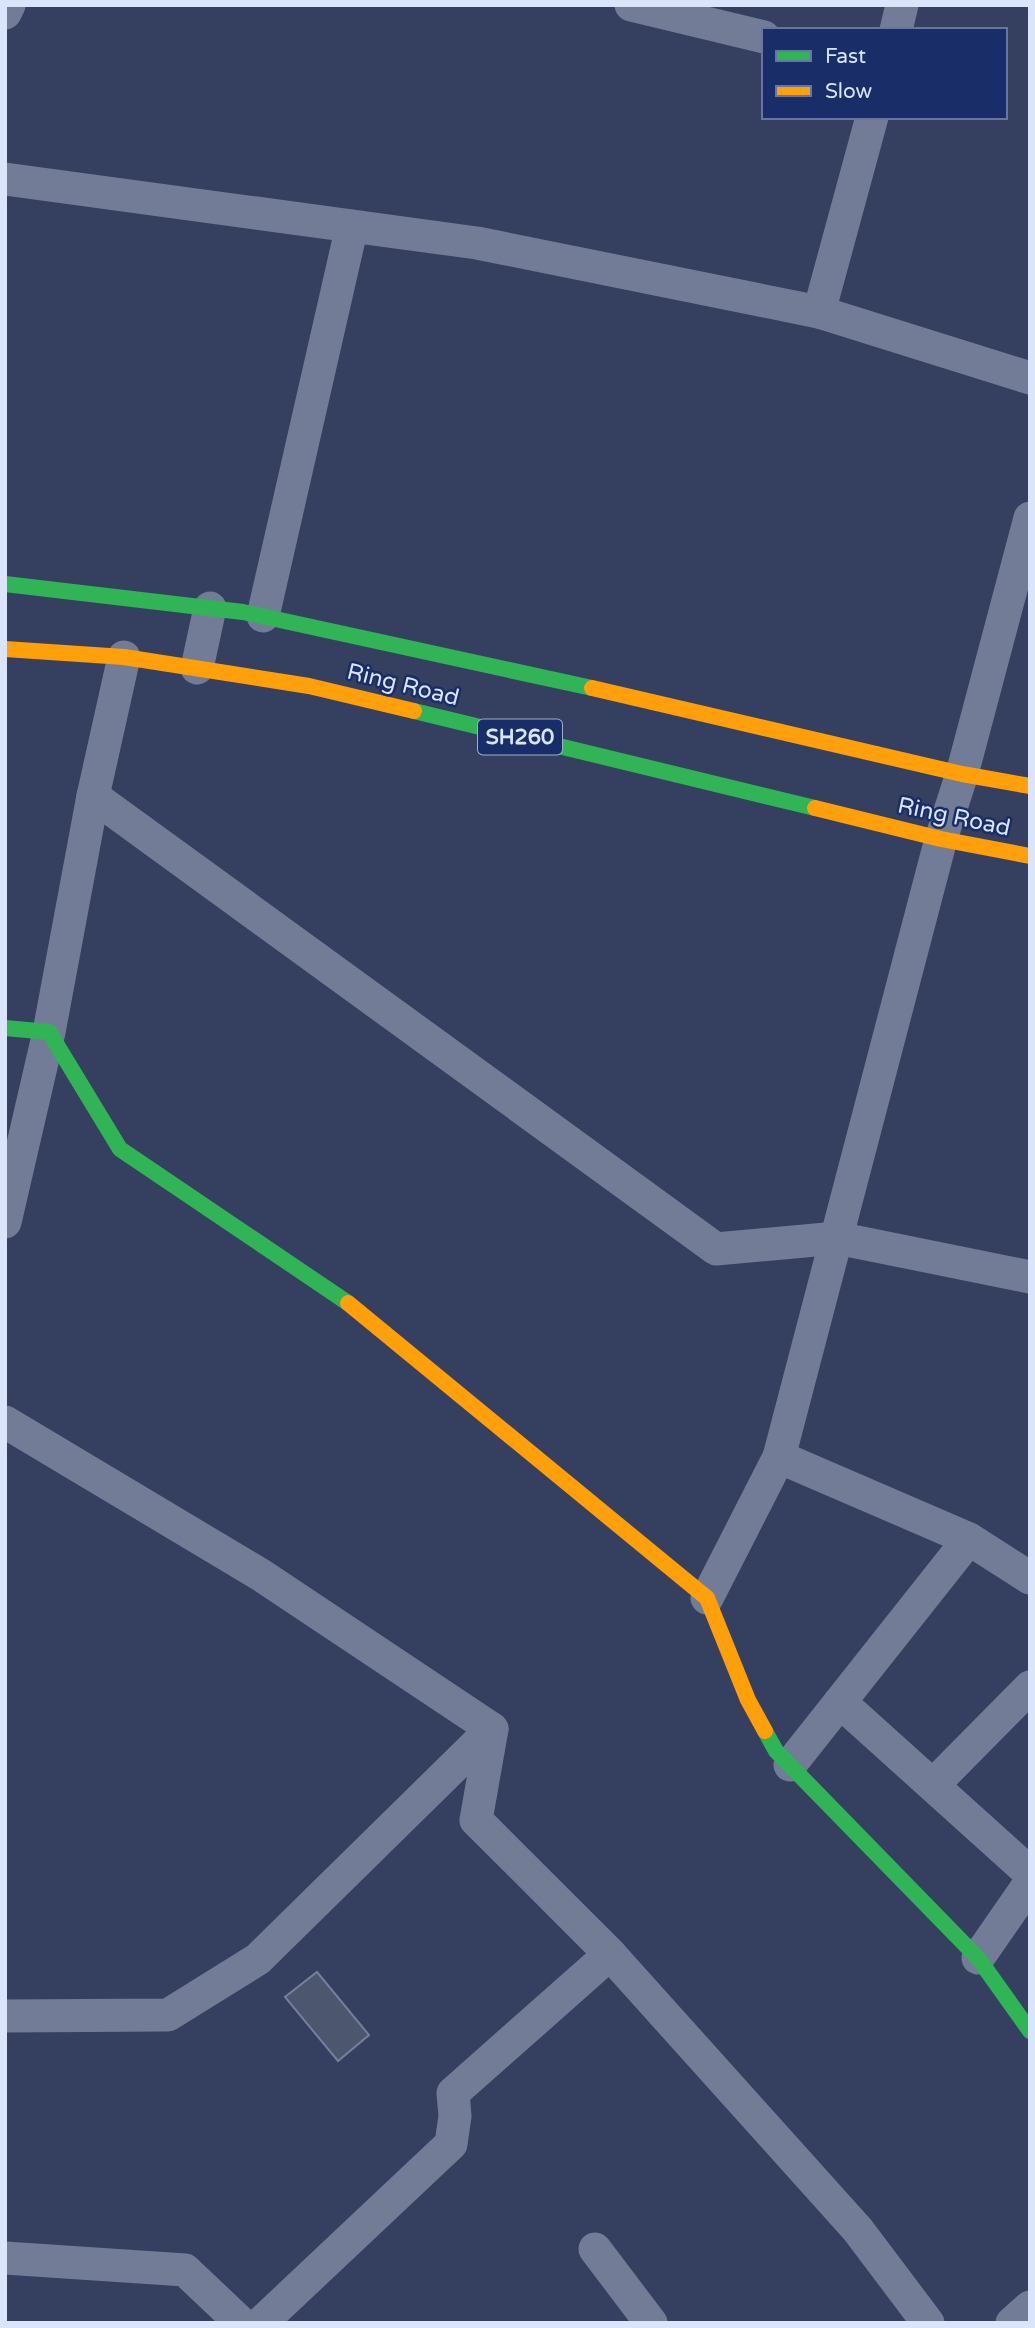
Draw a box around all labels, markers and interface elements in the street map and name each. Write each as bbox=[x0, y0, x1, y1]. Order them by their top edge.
legend bbox=[762, 28, 1007, 119]
text: Fast bbox=[825, 44, 866, 69]
text: Slow bbox=[825, 79, 873, 104]
street label: Ring Road bbox=[344, 658, 462, 712]
road number: SH260 bbox=[478, 720, 562, 754]
street label: Ring Road bbox=[895, 791, 1013, 843]

